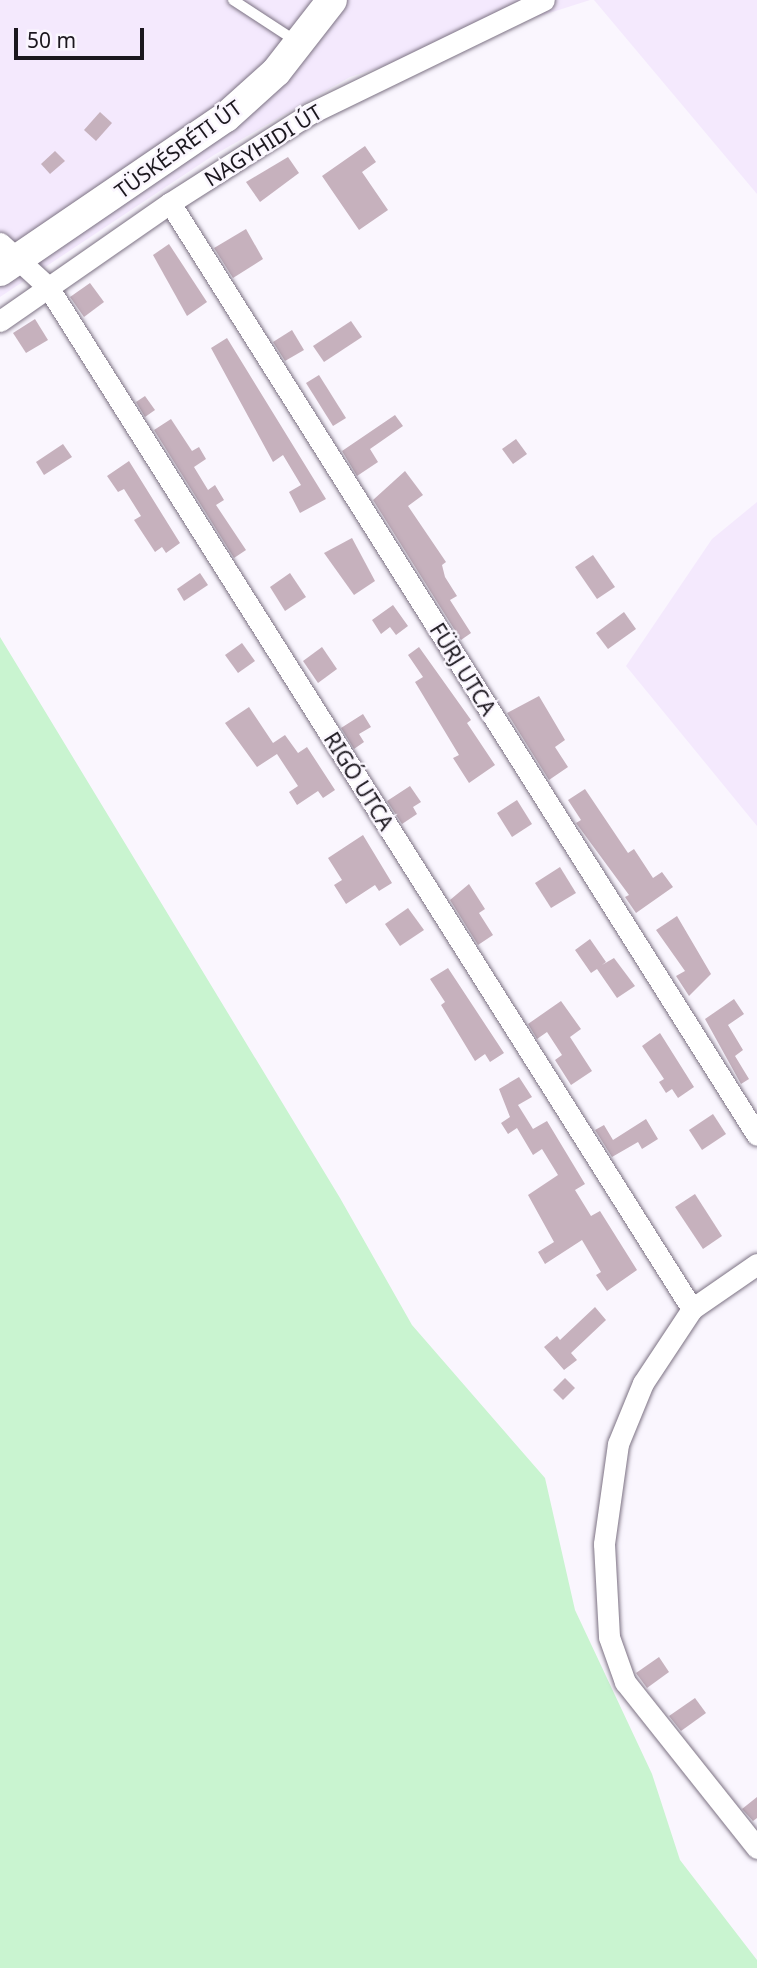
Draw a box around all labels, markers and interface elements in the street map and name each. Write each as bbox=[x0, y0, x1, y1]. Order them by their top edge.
scale bar bbox=[18, 14, 147, 58]
text: 50 m bbox=[27, 26, 76, 54]
street label: TÜSKÉSRÉTI ÚT bbox=[110, 94, 246, 204]
street label: NAGYHIDI ÚT bbox=[200, 99, 326, 191]
street label: FÜRJ UTCA bbox=[425, 618, 501, 720]
street label: RIGÓ UTCA bbox=[319, 727, 399, 835]

